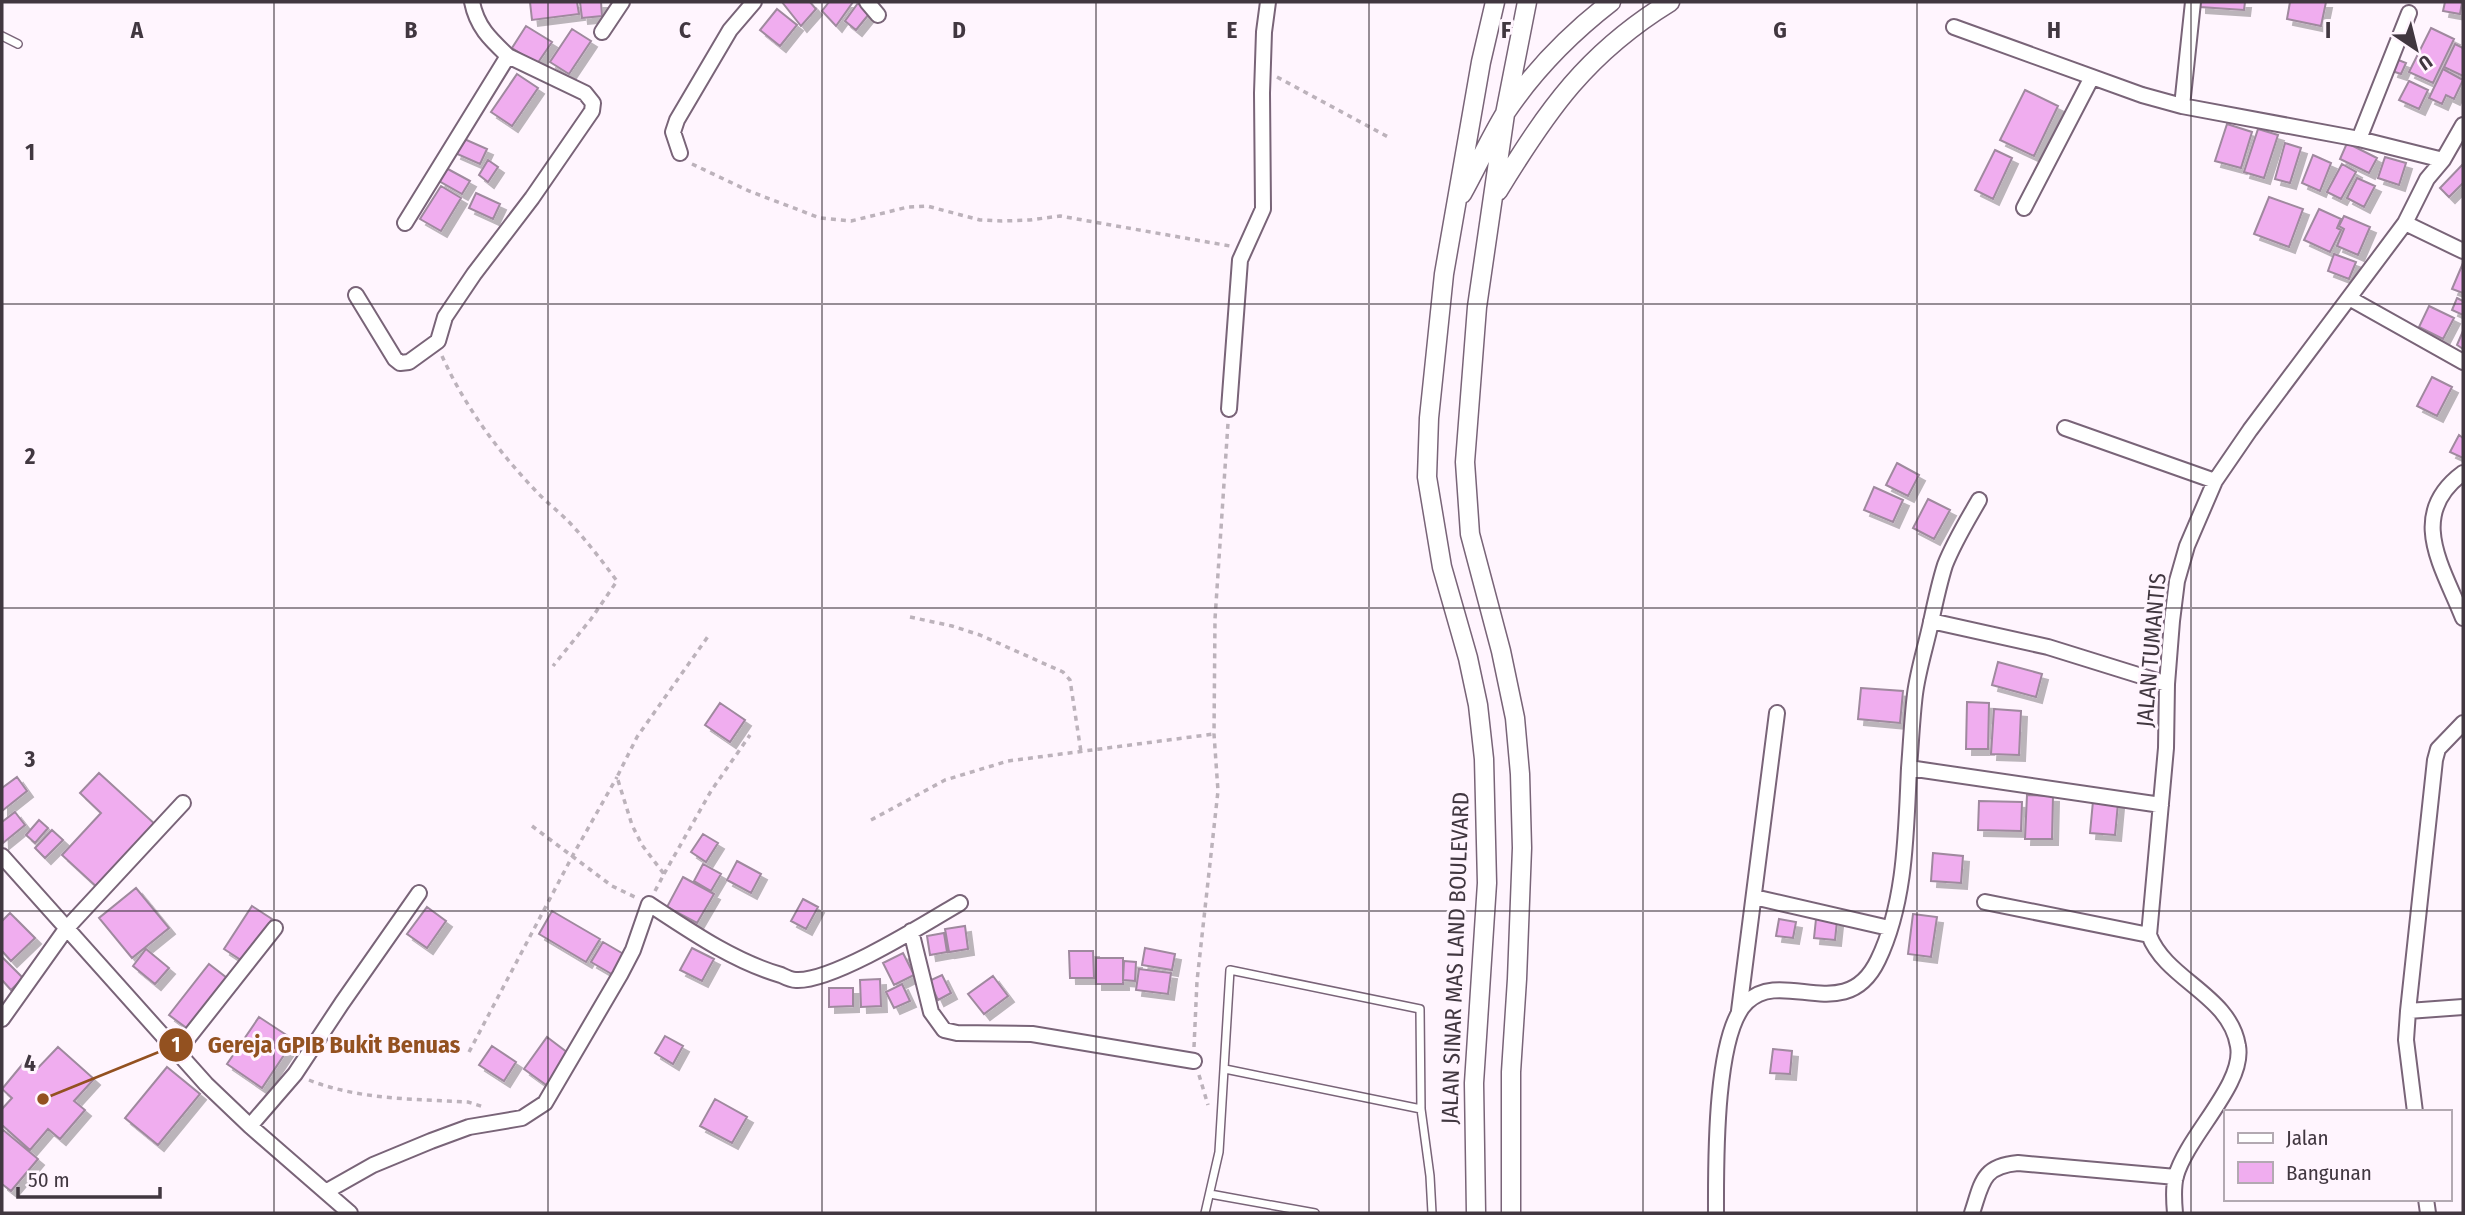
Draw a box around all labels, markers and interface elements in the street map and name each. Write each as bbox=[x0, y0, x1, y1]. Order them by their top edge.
north arrow bbox=[2381, 14, 2451, 84]
text: A bbox=[130, 16, 144, 44]
text: B bbox=[405, 16, 418, 44]
text: C bbox=[679, 16, 691, 44]
text: D bbox=[952, 16, 966, 44]
text: E bbox=[1227, 16, 1238, 44]
text: F bbox=[1501, 16, 1511, 44]
text: G bbox=[1773, 16, 1787, 44]
text: H bbox=[2047, 16, 2061, 44]
text: I bbox=[2325, 16, 2331, 44]
text: U bbox=[2414, 50, 2437, 75]
text: 1 bbox=[25, 138, 35, 166]
text: 2 bbox=[24, 442, 36, 470]
street label: JALAN TUMANTIS bbox=[2130, 572, 2172, 728]
text: 3 bbox=[24, 745, 36, 773]
street label: JALAN SINAR MAS LAND BOULEVARD bbox=[1435, 791, 1475, 1125]
callout: Gereja GPIB Bukit Benuas bbox=[158, 1022, 474, 1067]
text: Gereja GPIB Bukit Benuas bbox=[208, 1031, 461, 1059]
text: 1 bbox=[172, 1032, 180, 1058]
text: 4 bbox=[24, 1049, 36, 1077]
legend bbox=[2224, 1110, 2451, 1201]
text: Jalan bbox=[2286, 1125, 2329, 1151]
scale bar bbox=[18, 1156, 159, 1200]
text: Bangunan bbox=[2286, 1160, 2372, 1186]
text: 50 m bbox=[28, 1167, 70, 1193]

